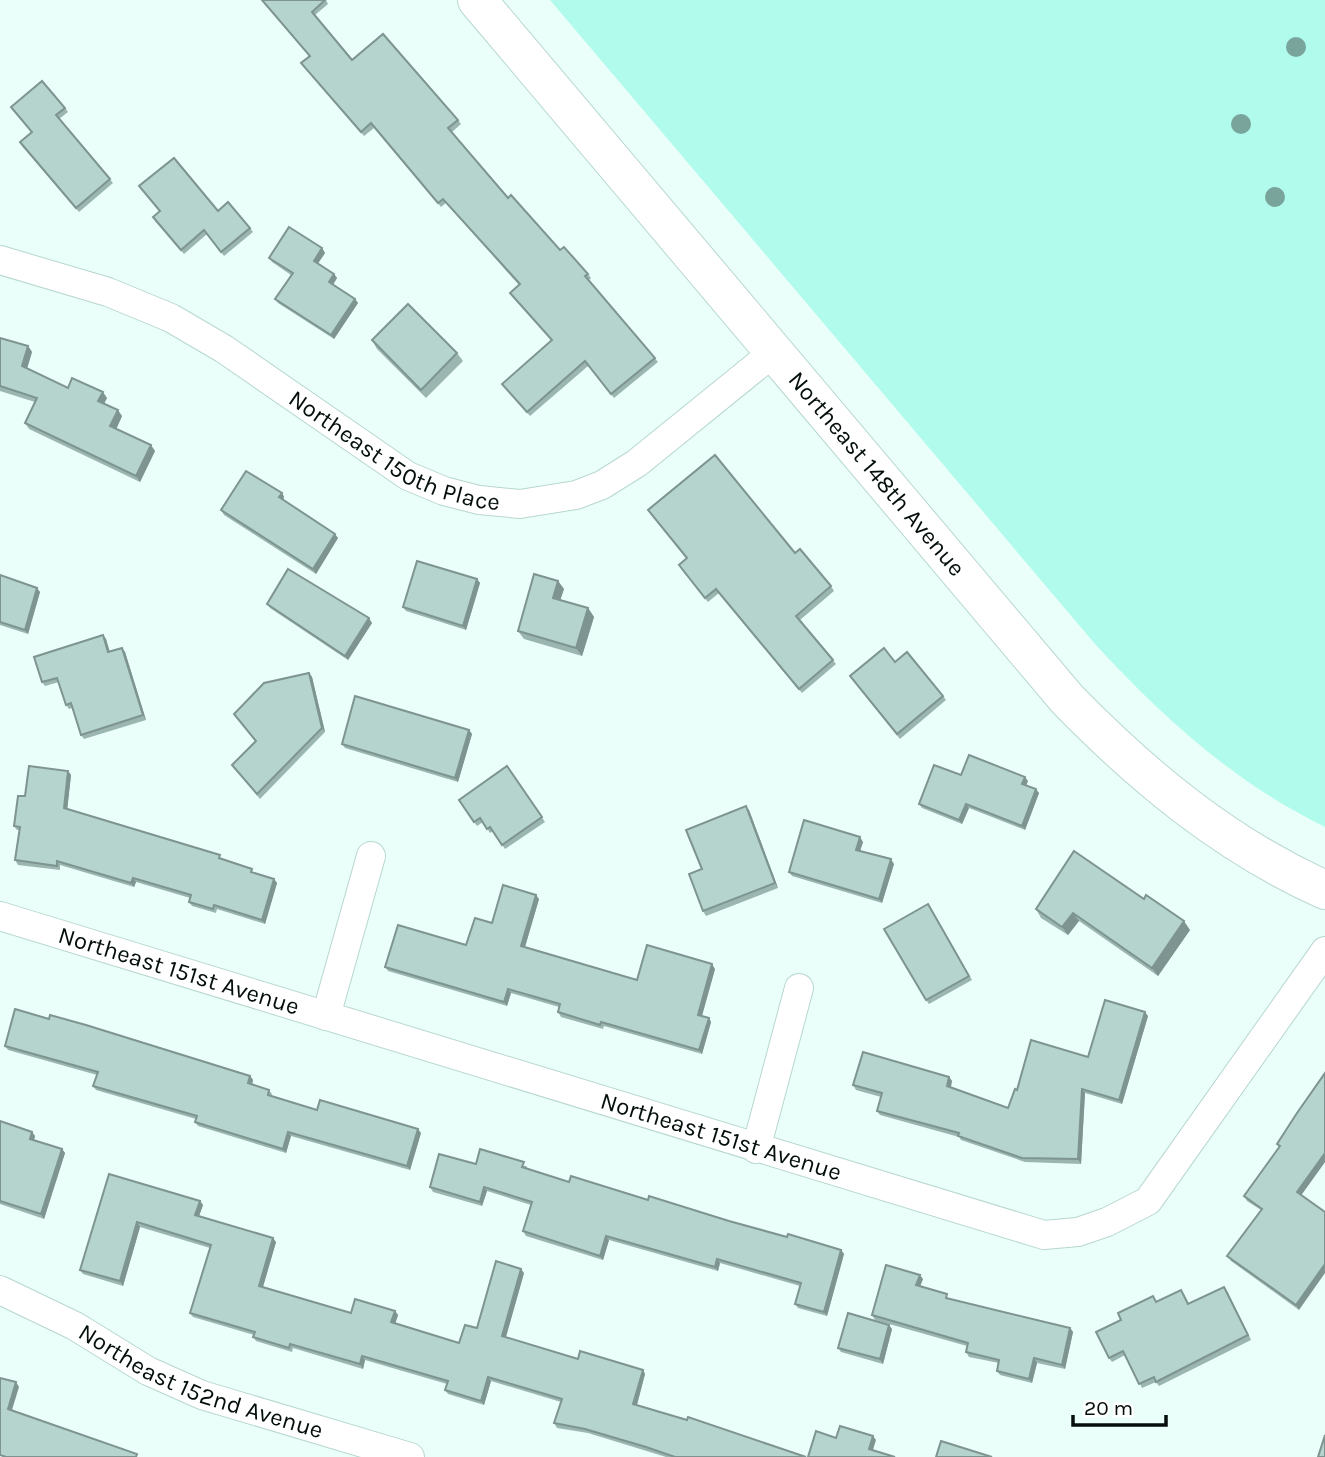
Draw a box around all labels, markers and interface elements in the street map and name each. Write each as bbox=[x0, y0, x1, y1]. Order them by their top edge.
street label: Northeast 148th Avenue bbox=[783, 366, 971, 582]
street label: Northeast 150th Place bbox=[284, 384, 501, 516]
street label: Northeast 151st Avenue bbox=[55, 921, 303, 1021]
street label: Northeast 151st Avenue bbox=[597, 1086, 845, 1186]
street label: Northeast 152nd Avenue bbox=[74, 1318, 326, 1444]
scale bar bbox=[1073, 1384, 1166, 1428]
text: 20 m bbox=[1084, 1396, 1133, 1420]

